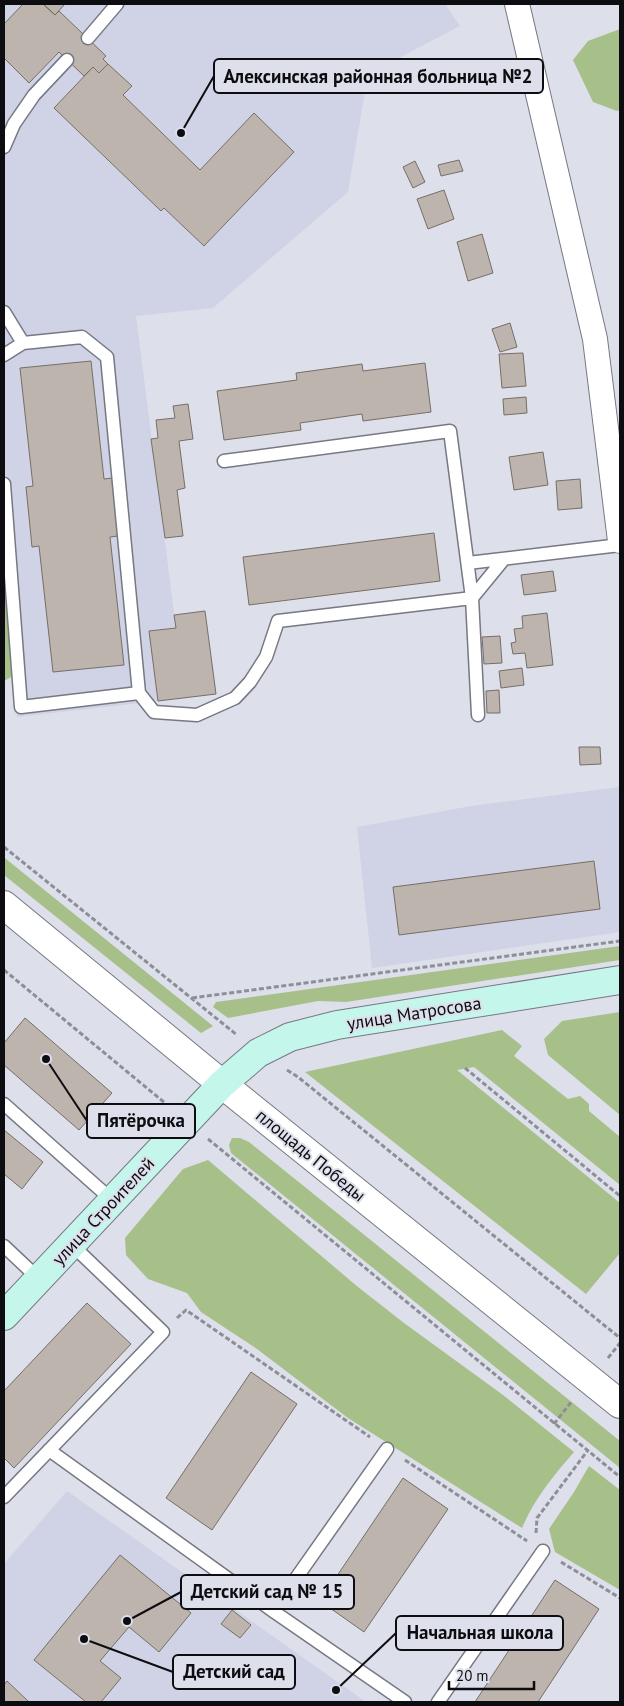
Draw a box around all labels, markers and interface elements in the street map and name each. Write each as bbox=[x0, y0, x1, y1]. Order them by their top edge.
callout: Алексинская районная больница №2 bbox=[214, 59, 543, 93]
text: Алексинская районная больница №2 bbox=[223, 64, 533, 88]
street label: улица Матросова bbox=[345, 991, 483, 1035]
callout: Пятёрочка bbox=[87, 1104, 195, 1138]
street label: площадь Победы bbox=[251, 1104, 371, 1206]
text: Пятёрочка bbox=[97, 1108, 185, 1132]
street label: улица Строителей bbox=[47, 1152, 159, 1270]
callout: Детский сад № 15 bbox=[181, 1575, 354, 1609]
text: Детский сад № 15 bbox=[191, 1579, 343, 1603]
callout: Начальная школа bbox=[396, 1616, 563, 1650]
text: Начальная школа bbox=[407, 1620, 553, 1644]
callout: Детский сад bbox=[173, 1655, 295, 1689]
scale bar bbox=[449, 1658, 534, 1690]
text: Детский сад bbox=[183, 1659, 285, 1683]
text: 20 m bbox=[456, 1666, 489, 1685]

